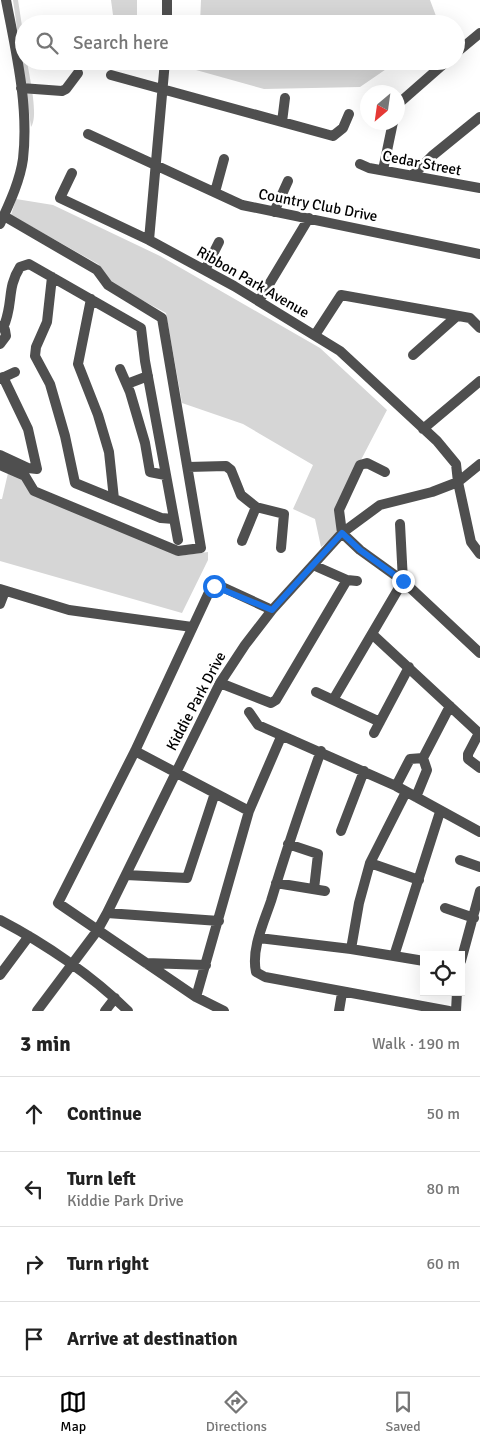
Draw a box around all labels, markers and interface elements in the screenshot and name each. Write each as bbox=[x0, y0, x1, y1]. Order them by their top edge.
search box bbox=[15, 15, 465, 70]
icon: search bbox=[33, 29, 61, 57]
text: Search here bbox=[73, 31, 169, 55]
north arrow bbox=[360, 85, 405, 130]
street label: Cedar Street bbox=[381, 147, 463, 179]
street label: Country Club Drive bbox=[257, 185, 379, 225]
street label: Ribbon Park Avenue bbox=[193, 242, 313, 322]
route end bbox=[392, 570, 415, 593]
route start bbox=[203, 575, 226, 598]
street label: Kiddie Park Drive bbox=[162, 648, 230, 754]
map controls bbox=[420, 951, 465, 996]
button: locate bbox=[420, 951, 465, 996]
text: 3 min bbox=[20, 1031, 71, 1057]
text: Walk · 190 m bbox=[372, 1034, 460, 1054]
icon: ahead bbox=[20, 1100, 48, 1128]
text: Continue bbox=[67, 1102, 142, 1126]
text: 50 m bbox=[426, 1104, 460, 1124]
text: Turn left bbox=[67, 1167, 136, 1191]
icon: left bbox=[20, 1175, 48, 1203]
text: 80 m bbox=[426, 1179, 460, 1199]
text: Kiddie Park Drive bbox=[67, 1191, 184, 1211]
icon: right bbox=[20, 1250, 48, 1278]
text: Turn right bbox=[67, 1252, 149, 1276]
text: 60 m bbox=[426, 1254, 460, 1274]
icon: arrive bbox=[20, 1325, 48, 1353]
text: Arrive at destination bbox=[67, 1327, 238, 1351]
tab: Map bbox=[59, 1388, 87, 1435]
tab: Directions bbox=[206, 1388, 267, 1435]
tab: Saved bbox=[385, 1388, 421, 1435]

